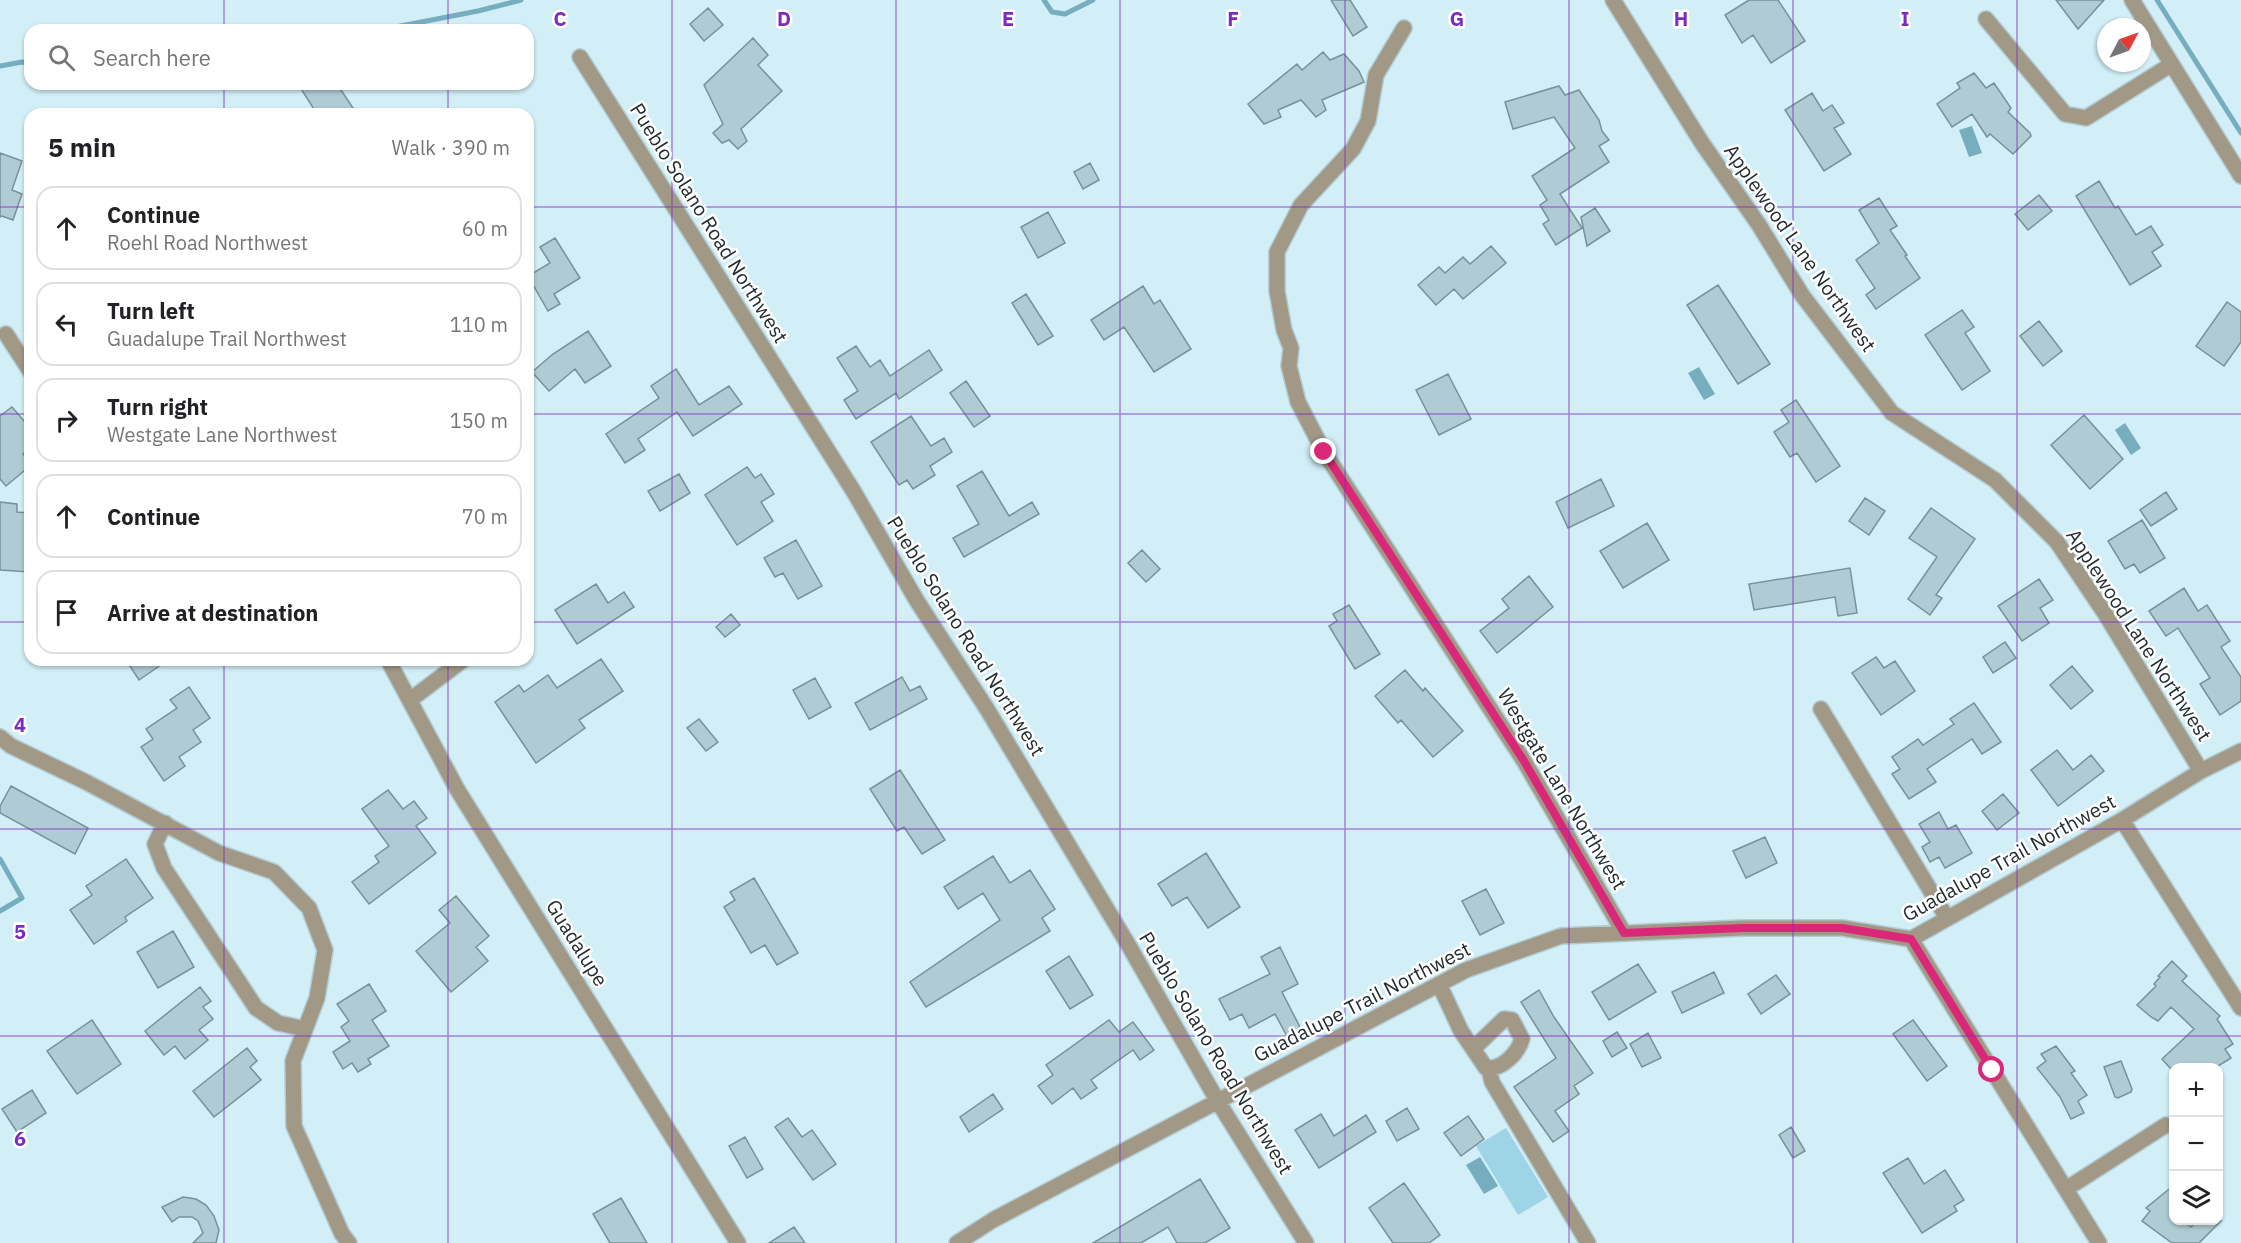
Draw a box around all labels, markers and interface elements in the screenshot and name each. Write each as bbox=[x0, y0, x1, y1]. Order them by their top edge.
text: C bbox=[553, 5, 567, 32]
text: D bbox=[777, 5, 791, 32]
text: E bbox=[1002, 5, 1014, 32]
text: F bbox=[1227, 5, 1239, 32]
text: G bbox=[1450, 5, 1464, 32]
text: H bbox=[1674, 5, 1688, 32]
text: I bbox=[1901, 5, 1909, 32]
north arrow bbox=[2097, 18, 2151, 72]
search box bbox=[24, 24, 534, 90]
icon: search bbox=[45, 41, 78, 74]
text: Search here bbox=[93, 43, 211, 72]
street label: Pueblo Solano Road Northwest bbox=[624, 98, 795, 348]
text: 5 min bbox=[48, 130, 116, 164]
text: Walk · 390 m bbox=[392, 134, 510, 161]
street label: Applewood Lane Northwest bbox=[1718, 138, 1883, 357]
text: Continue bbox=[107, 200, 200, 229]
icon: ahead bbox=[50, 212, 83, 245]
text: 60 m bbox=[462, 215, 508, 242]
text: Roehl Road Northwest bbox=[107, 229, 308, 256]
text: Turn left bbox=[107, 296, 195, 325]
icon: left bbox=[50, 308, 83, 341]
text: 110 m bbox=[450, 311, 508, 338]
text: Guadalupe Trail Northwest bbox=[107, 325, 347, 352]
text: Turn right bbox=[107, 392, 208, 421]
icon: right bbox=[50, 404, 83, 437]
text: 150 m bbox=[450, 407, 508, 434]
text: Westgate Lane Northwest bbox=[107, 421, 337, 448]
route end bbox=[1310, 438, 1336, 464]
icon: ahead bbox=[50, 500, 83, 533]
text: Continue bbox=[107, 502, 200, 531]
text: 70 m bbox=[462, 503, 508, 530]
street label: Pueblo Solano Road Northwest bbox=[881, 511, 1052, 761]
street label: Applewood Lane Northwest bbox=[2061, 523, 2218, 746]
icon: arrive bbox=[50, 596, 83, 629]
text: Arrive at destination bbox=[107, 598, 318, 627]
street label: Westgate Lane Northwest bbox=[1492, 683, 1633, 894]
text: 4 bbox=[14, 711, 26, 738]
street label: Guadalupe Trail Northwest bbox=[1897, 788, 2120, 928]
street label: Guadalupe bbox=[540, 894, 615, 991]
text: 5 bbox=[14, 918, 26, 945]
street label: Pueblo Solano Road Northwest bbox=[1133, 927, 1300, 1179]
street label: Guadalupe Trail Northwest bbox=[1249, 935, 1475, 1068]
route start bbox=[1978, 1056, 2004, 1082]
map controls bbox=[2169, 1063, 2223, 1225]
button: + bbox=[2169, 1063, 2223, 1117]
button: − bbox=[2169, 1117, 2223, 1171]
text: 6 bbox=[14, 1125, 26, 1152]
button: layers bbox=[2169, 1171, 2223, 1225]

